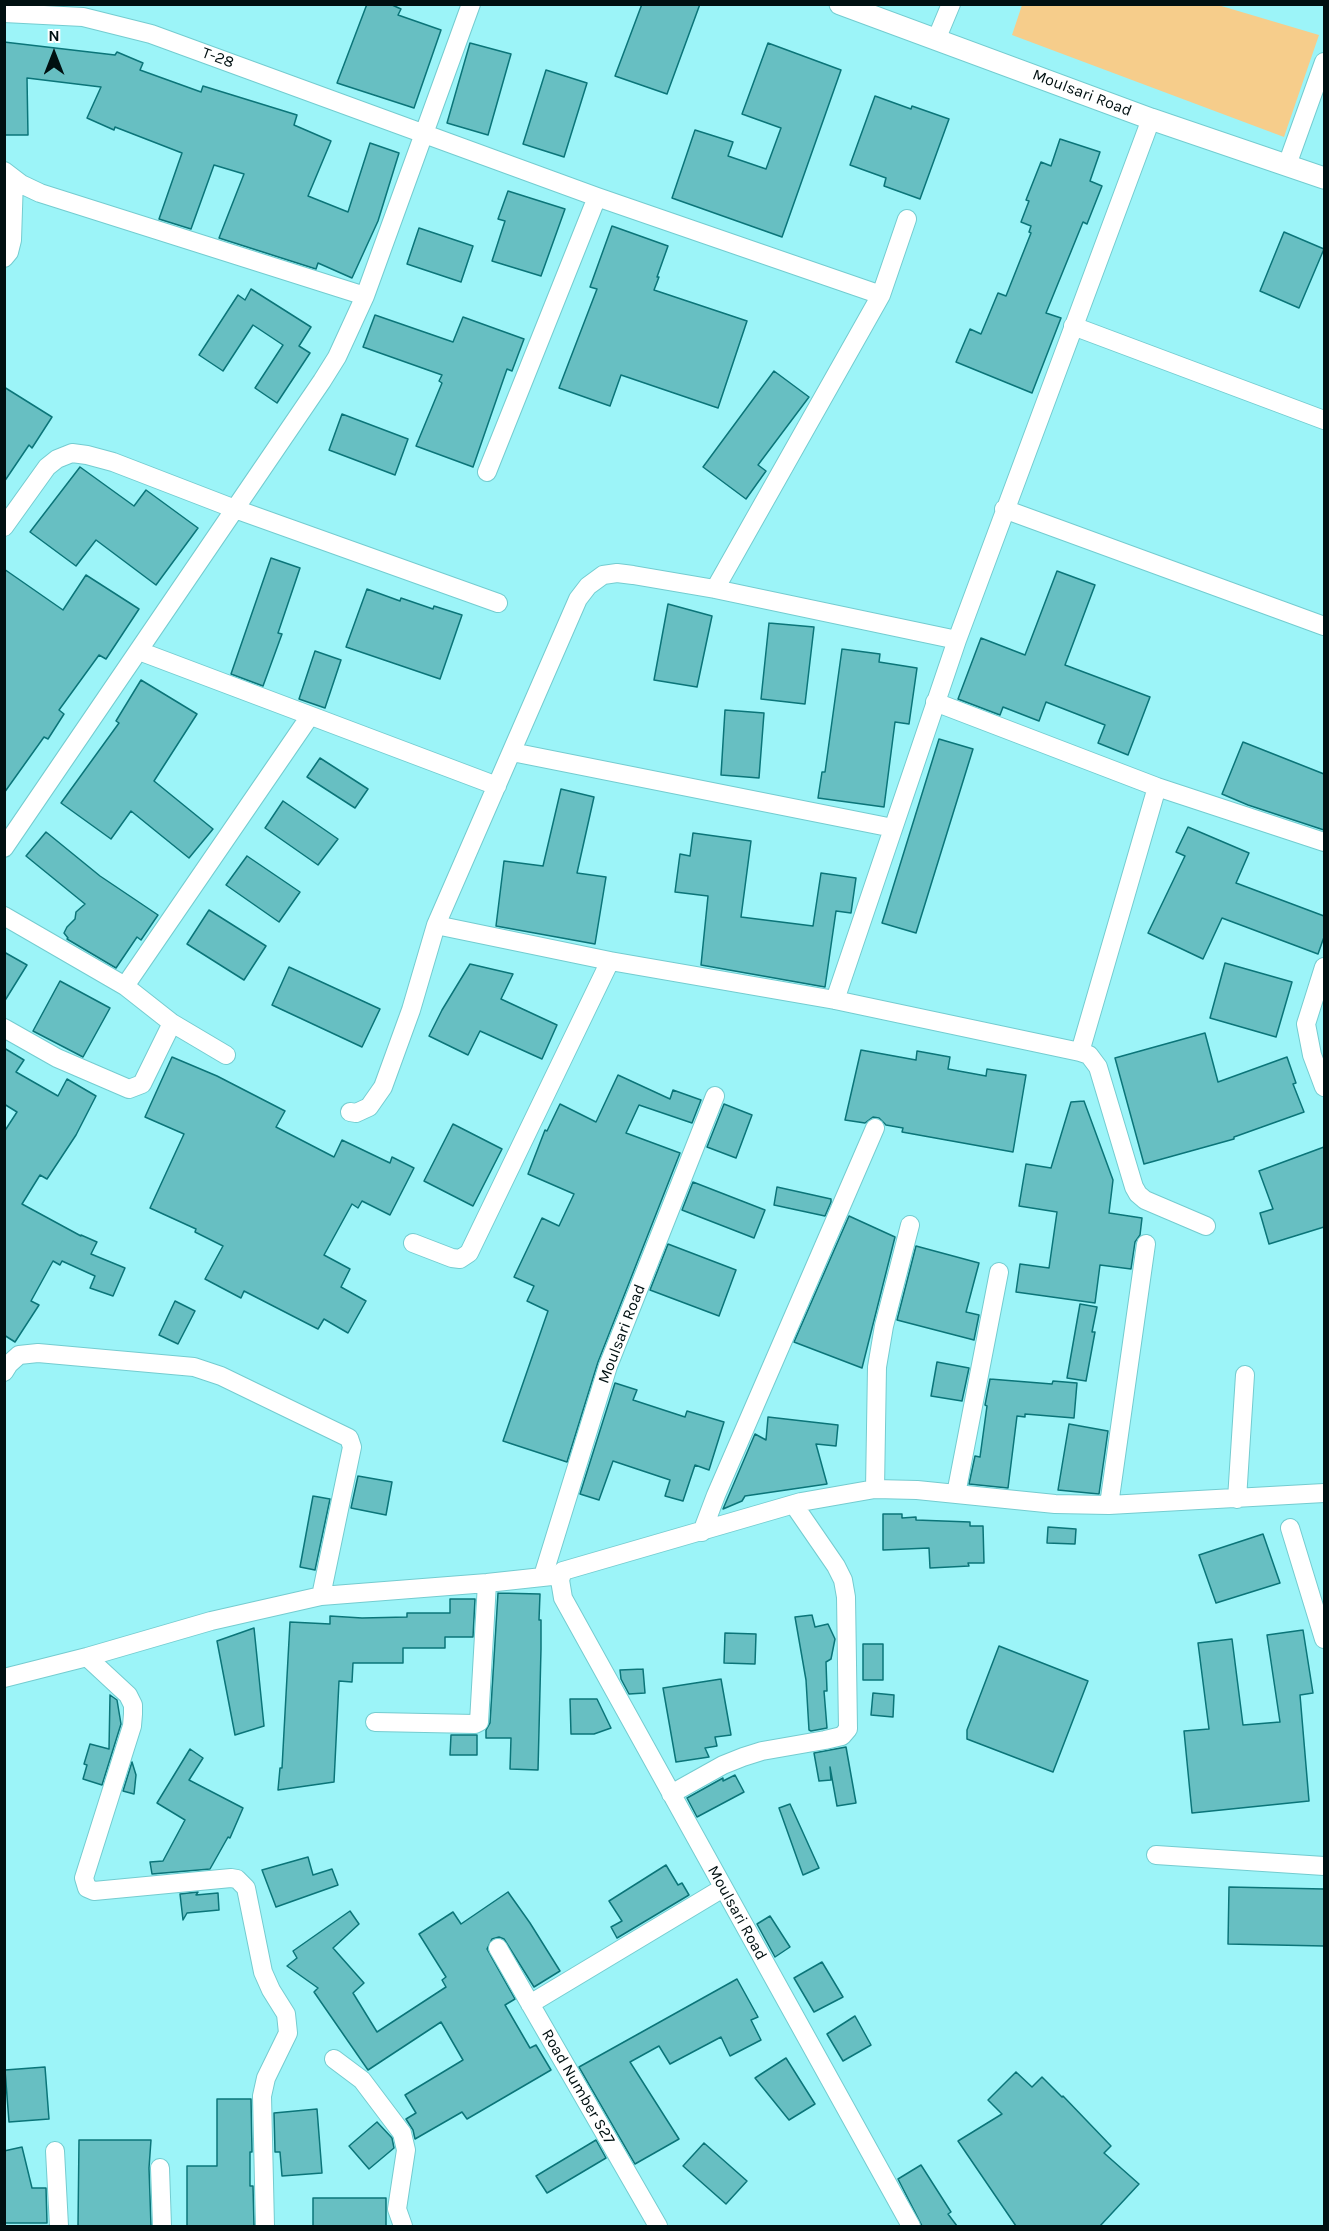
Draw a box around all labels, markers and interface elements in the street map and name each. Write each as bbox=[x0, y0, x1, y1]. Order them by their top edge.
north arrow bbox=[24, 24, 84, 84]
text: N bbox=[48, 26, 60, 45]
street label: T-28 bbox=[199, 43, 237, 73]
street label: Moulsari Road bbox=[1030, 65, 1134, 121]
street label: Moulsari Road bbox=[594, 1282, 650, 1386]
street label: Moulsari Road bbox=[703, 1862, 771, 1964]
street label: Road Number S27 bbox=[537, 2026, 619, 2148]

